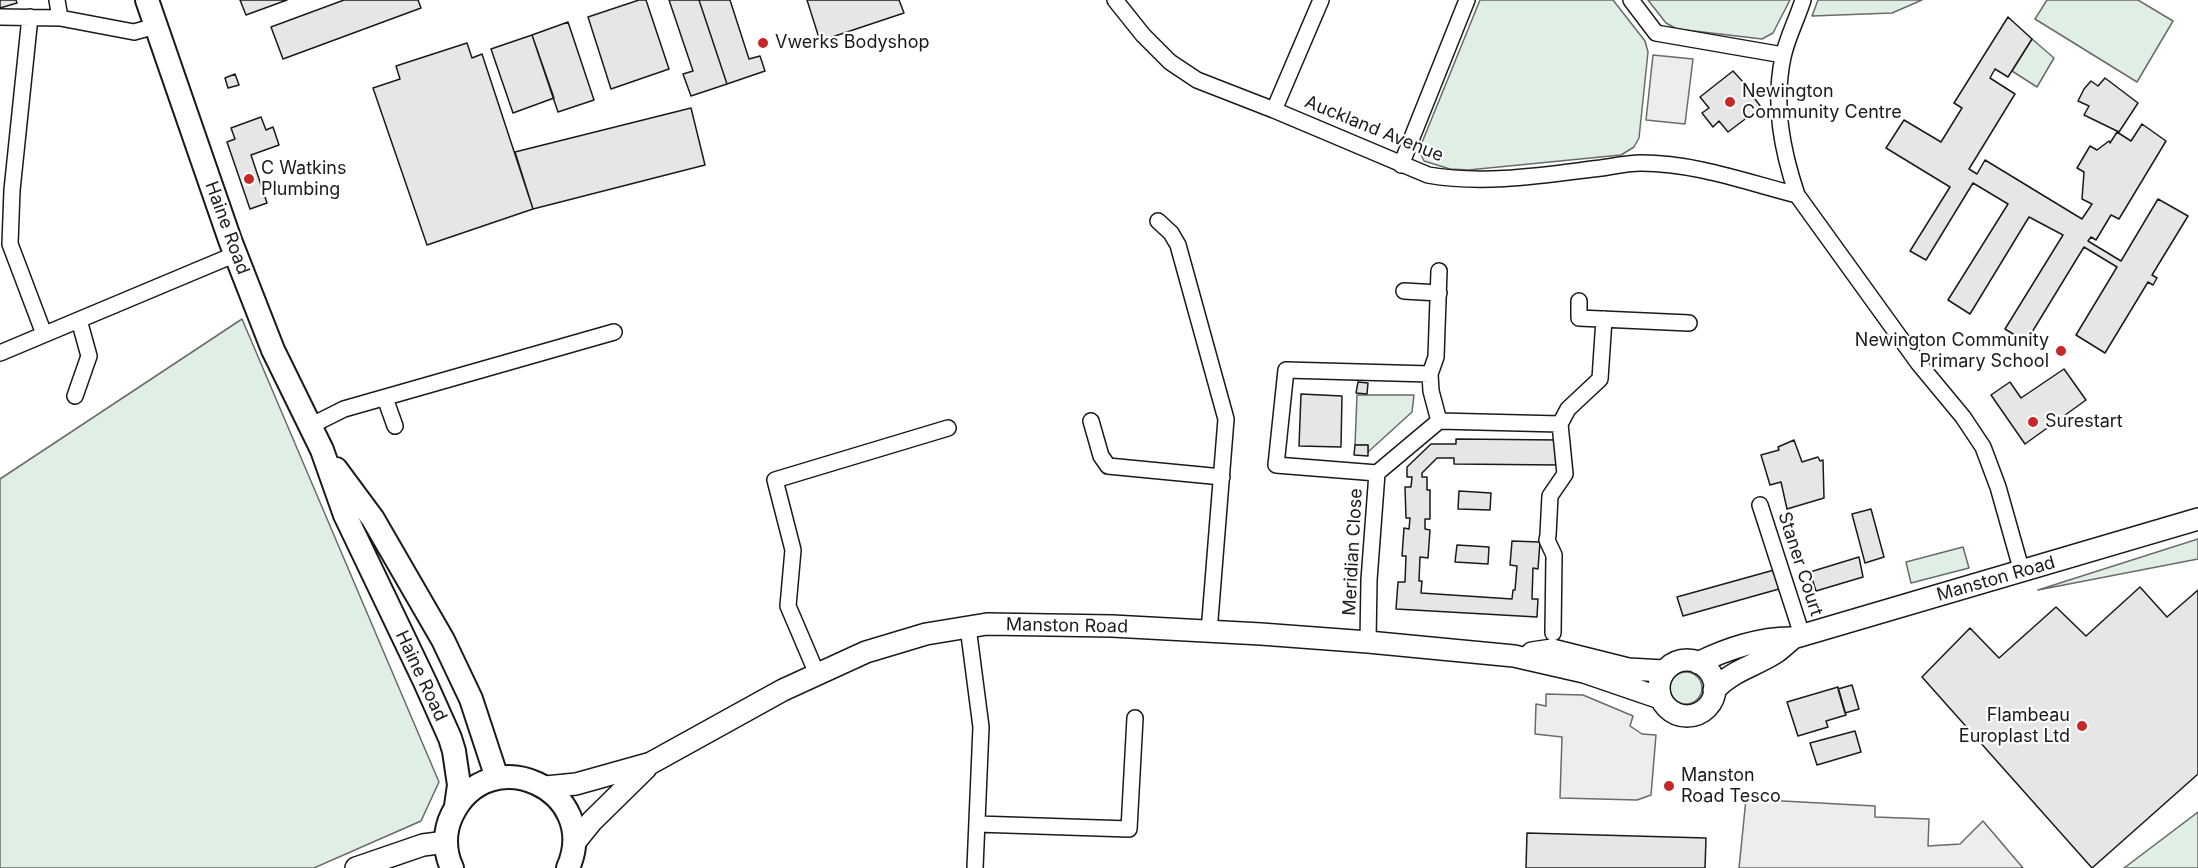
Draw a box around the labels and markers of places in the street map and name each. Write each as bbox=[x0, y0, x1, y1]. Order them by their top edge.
place label: Vwerks Bodyshop bbox=[775, 32, 930, 54]
marker: Vwerks Bodyshop bbox=[756, 36, 770, 50]
place label: Newington Community Centre bbox=[1742, 81, 1902, 124]
marker: Newington Community Centre bbox=[1723, 95, 1737, 109]
place label: C Watkins Plumbing bbox=[261, 158, 346, 201]
marker: C Watkins Plumbing bbox=[242, 172, 256, 186]
place label: Newington Community Primary School bbox=[1855, 330, 2049, 372]
marker: Newington Community Primary School bbox=[2054, 344, 2068, 358]
place label: Surestart bbox=[2045, 411, 2123, 433]
marker: Surestart bbox=[2026, 415, 2040, 429]
place label: Flambeau Europlast Ltd bbox=[1959, 705, 2070, 748]
marker: Flambeau Europlast Ltd bbox=[2075, 719, 2089, 733]
place label: Manston Road Tesco bbox=[1681, 765, 1781, 808]
marker: Manston Road Tesco bbox=[1662, 779, 1676, 793]

